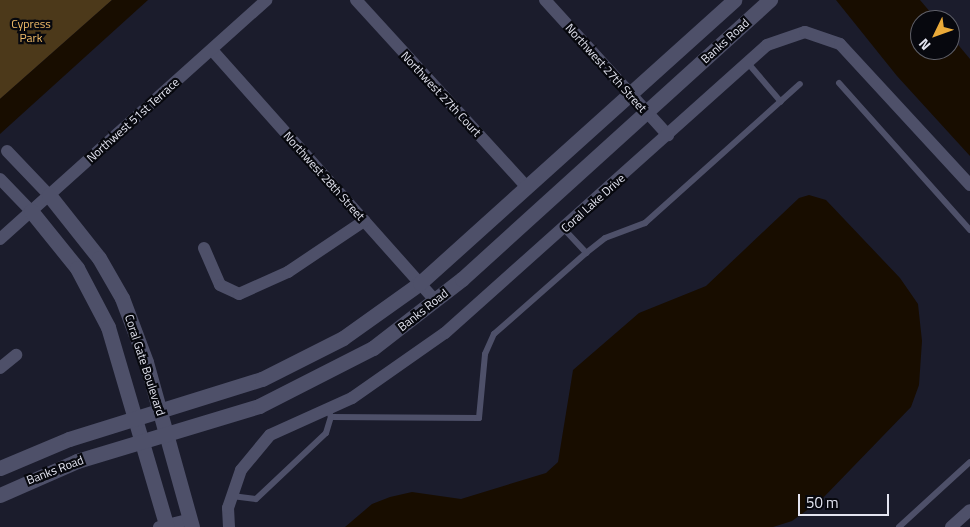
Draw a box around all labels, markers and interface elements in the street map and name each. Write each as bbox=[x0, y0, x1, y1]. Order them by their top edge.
north arrow bbox=[910, 10, 960, 60]
street label: Banks Road bbox=[698, 16, 752, 66]
park label: Cypress Park bbox=[11, 17, 51, 45]
street label: Northwest 27th Street bbox=[562, 21, 650, 115]
text: N bbox=[913, 34, 935, 55]
street label: Northwest 27th Court bbox=[398, 49, 484, 139]
street label: Northwest 51st Terrace bbox=[84, 75, 182, 165]
street label: Northwest 28th Street bbox=[280, 129, 368, 223]
street label: Coral Lake Drive bbox=[558, 171, 628, 235]
street label: Banks Road bbox=[395, 286, 451, 334]
street label: Coral Gate Boulevard bbox=[122, 313, 168, 417]
street label: Banks Road bbox=[25, 453, 85, 487]
scale bar bbox=[800, 484, 891, 516]
text: 50 m bbox=[806, 491, 839, 514]

